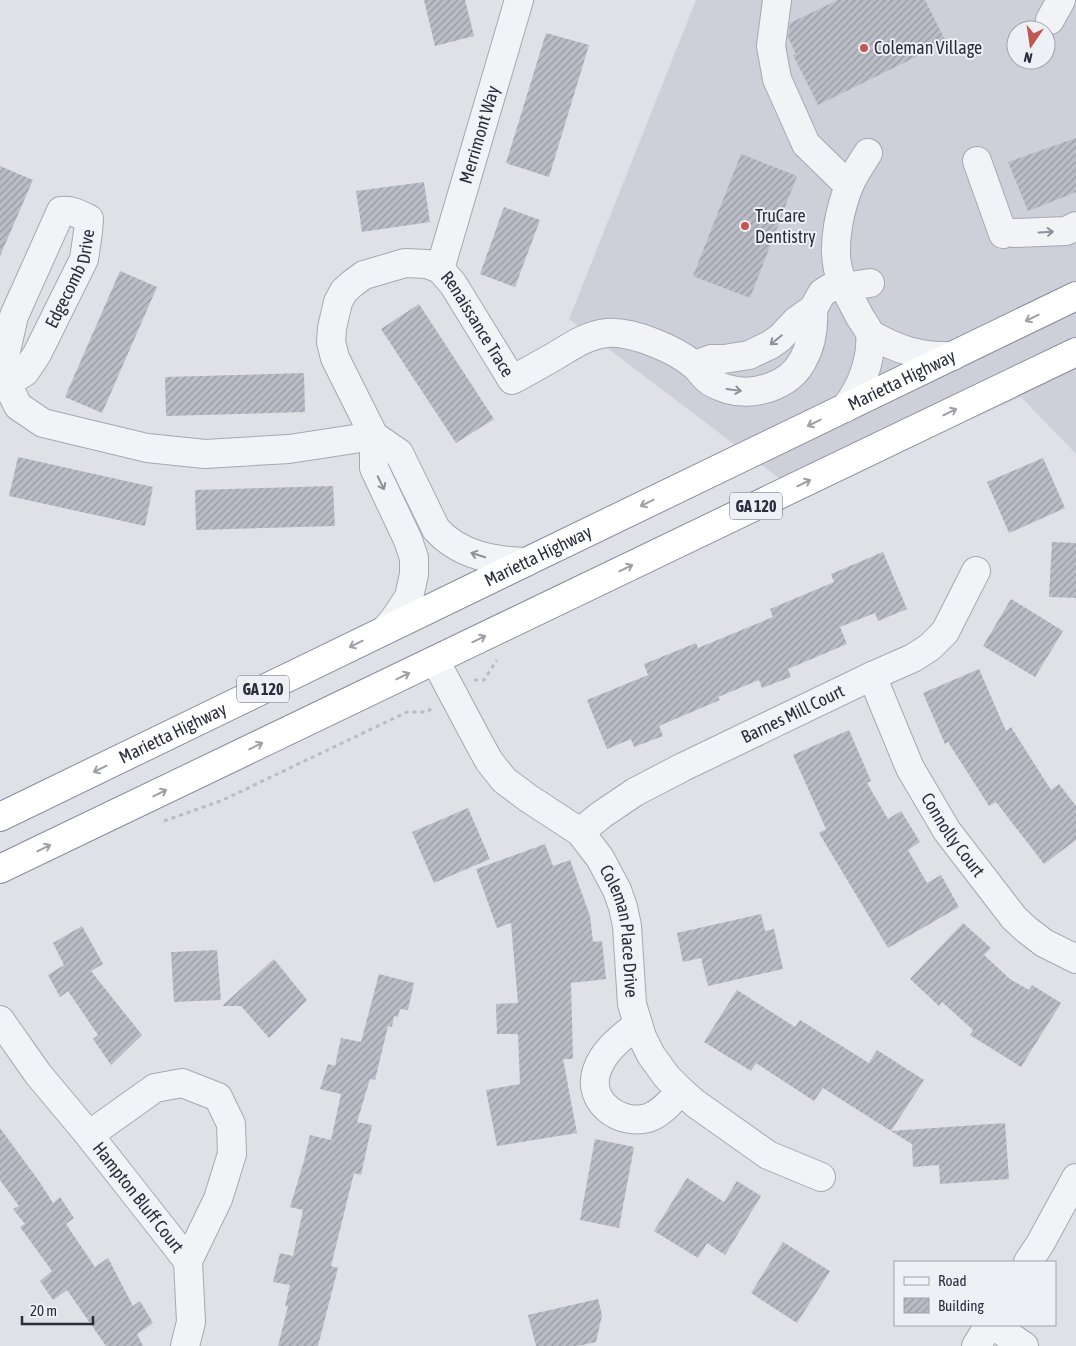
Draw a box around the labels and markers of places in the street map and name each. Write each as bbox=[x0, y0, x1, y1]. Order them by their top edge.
place label: Coleman Village bbox=[874, 37, 982, 58]
marker: Coleman Village bbox=[858, 42, 870, 54]
place label: TruCare Dentistry bbox=[755, 205, 816, 247]
marker: TruCare Dentistry bbox=[739, 220, 751, 232]

